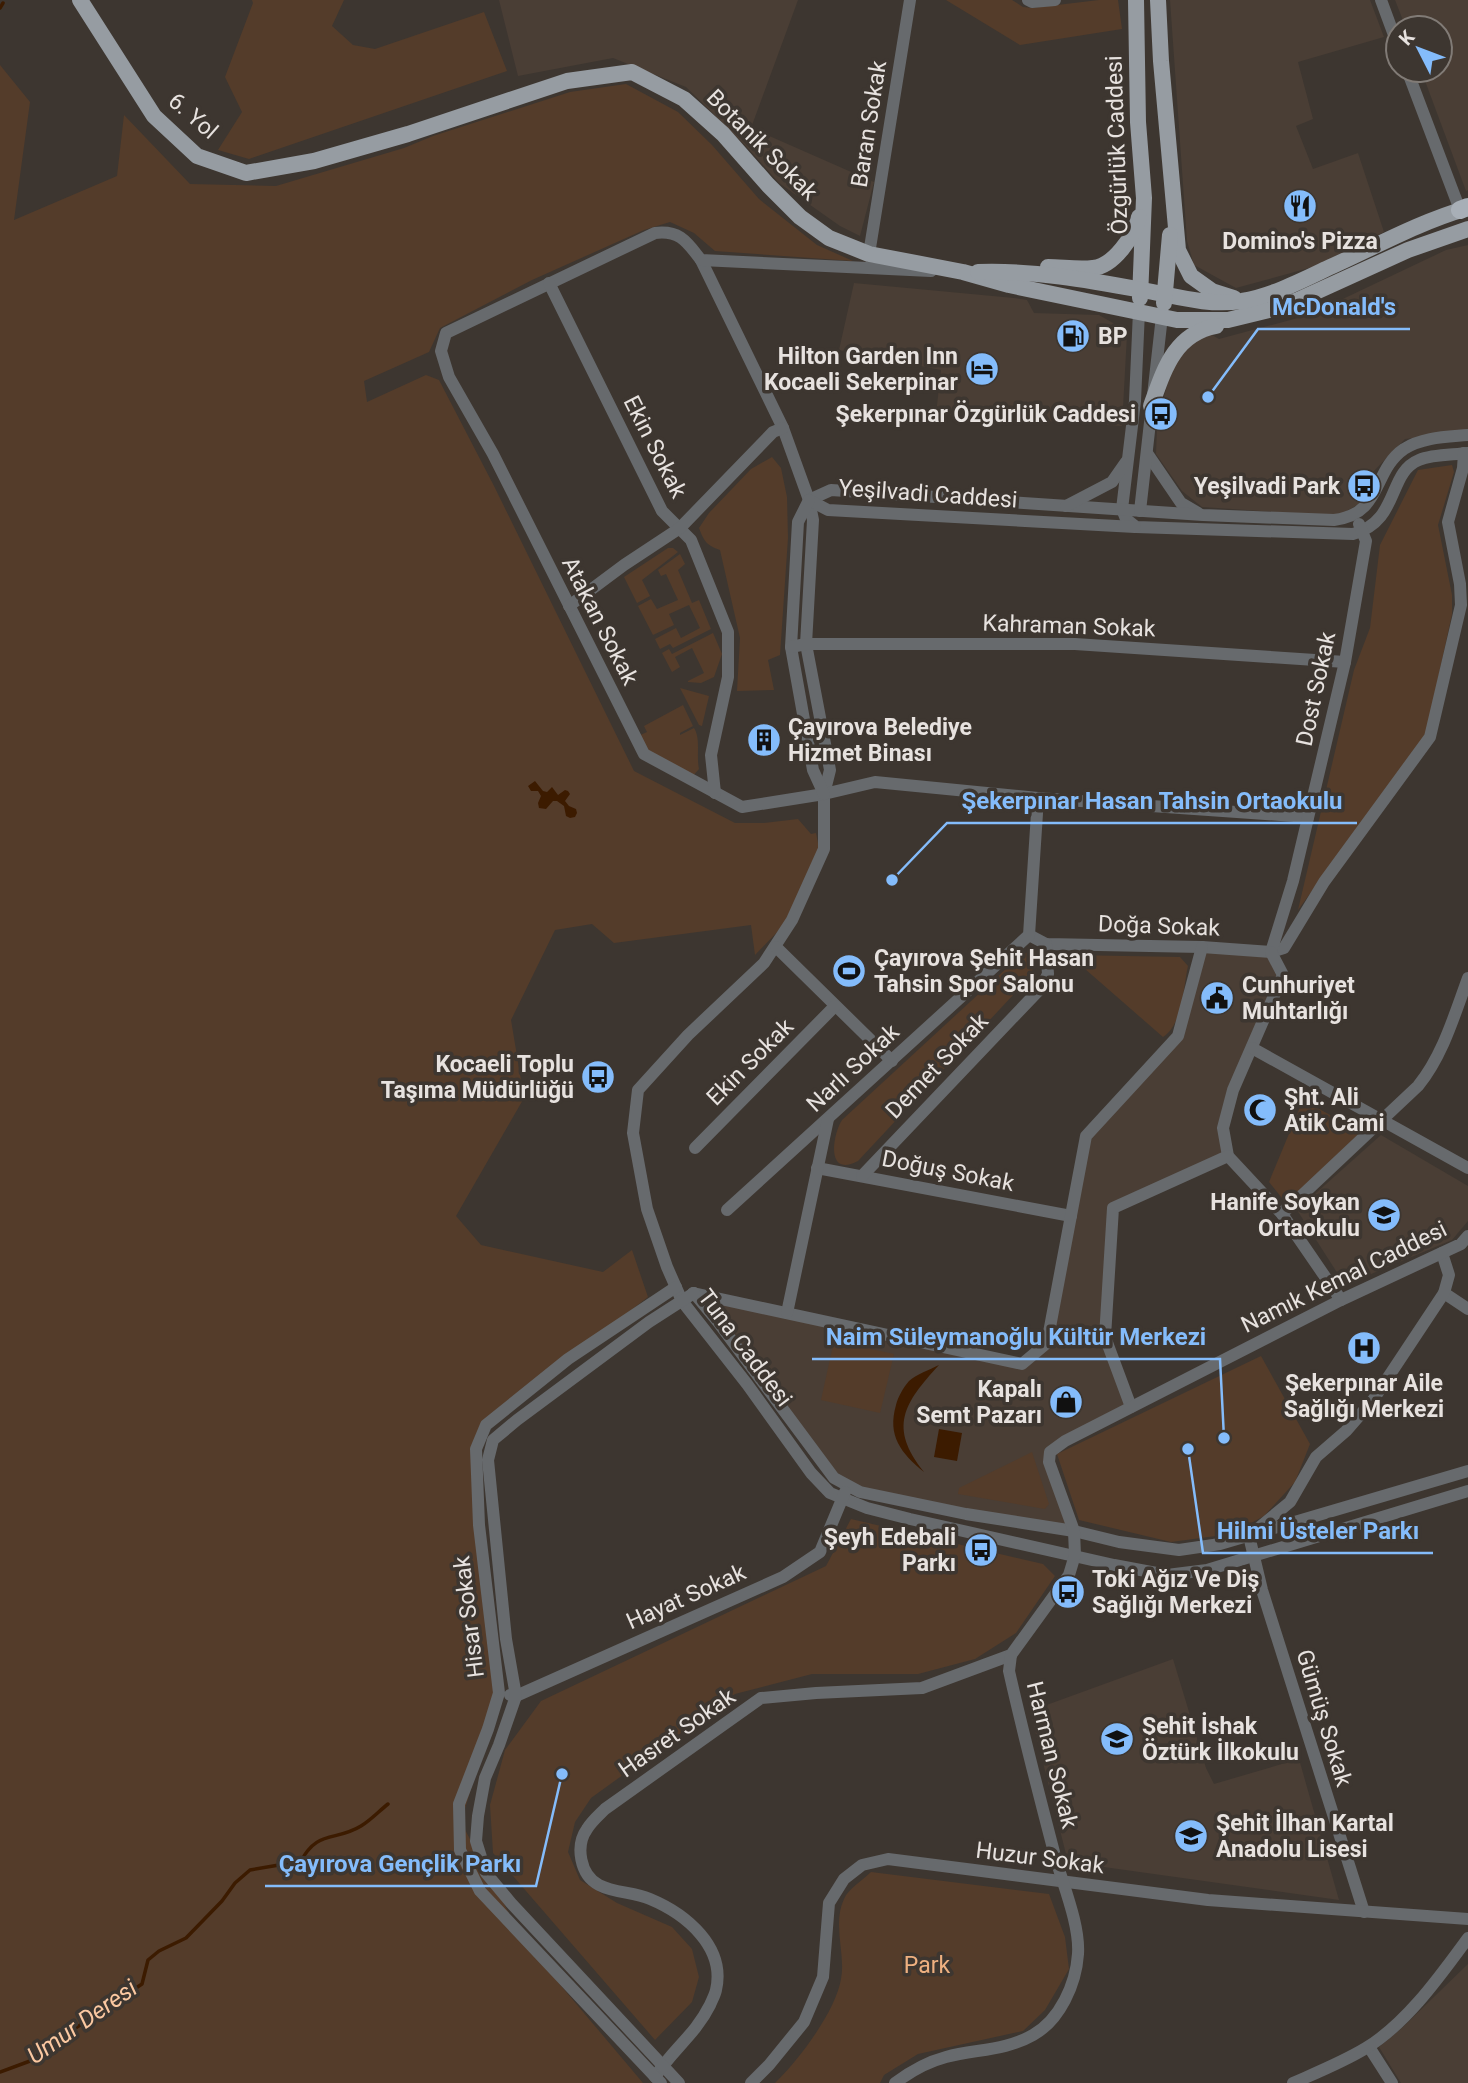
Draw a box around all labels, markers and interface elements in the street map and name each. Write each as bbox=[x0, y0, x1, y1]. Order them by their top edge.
north arrow bbox=[1384, 14, 1454, 84]
text: K bbox=[1394, 25, 1420, 50]
street label: Özgürlük Caddesi bbox=[1099, 55, 1134, 235]
street label: Baran Sokak bbox=[846, 58, 892, 189]
street label: Botanik Sokak bbox=[701, 84, 823, 206]
street label: 6. Yol bbox=[163, 87, 223, 145]
restaurant icon: Domino's Pizza bbox=[1281, 187, 1319, 225]
place label: Domino's Pizza bbox=[1222, 228, 1378, 255]
callout: McDonald's bbox=[1258, 284, 1410, 329]
text: McDonald's bbox=[1272, 293, 1396, 321]
fuel station icon: BP bbox=[1054, 317, 1092, 355]
place label: BP bbox=[1098, 323, 1128, 350]
place label: Hilton Garden Inn Kocaeli Sekerpinar bbox=[764, 343, 959, 396]
hotel icon: Hilton Garden Inn Kocaeli Sekerpinar bbox=[963, 350, 1001, 388]
street label: Ekin Sokak bbox=[618, 391, 692, 503]
bus stop icon: Şekerpınar Özgürlük Caddesi bbox=[1142, 395, 1180, 433]
place label: Şekerpınar Özgürlük Caddesi bbox=[836, 400, 1136, 428]
bus stop icon: Yeşilvadi Park bbox=[1345, 467, 1383, 505]
place label: Yeşilvadi Park bbox=[1194, 473, 1341, 500]
street label: Yeşilvadi Caddesi bbox=[838, 474, 1018, 514]
street label: Atakan Sokak bbox=[556, 552, 644, 690]
street label: Kahraman Sokak bbox=[982, 609, 1156, 643]
street label: Dost Sokak bbox=[1291, 629, 1341, 749]
place label: Çayırova Belediye Hizmet Binası bbox=[788, 714, 972, 767]
building icon: Çayırova Belediye Hizmet Binası bbox=[745, 721, 783, 759]
callout: Şekerpınar Hasan Tahsin Ortaokulu bbox=[947, 778, 1357, 823]
text: Şekerpınar Hasan Tahsin Ortaokulu bbox=[962, 787, 1342, 815]
street label: Doğa Sokak bbox=[1098, 910, 1221, 942]
place label: Çayırova Şehit Hasan Tahsin Spor Salonu bbox=[874, 945, 1094, 998]
sports icon: Çayırova Şehit Hasan Tahsin Spor Salonu bbox=[830, 952, 868, 990]
place label: Cunhuriyet Muhtarlığı bbox=[1242, 972, 1355, 1025]
public building icon: Cunhuriyet Muhtarlığı bbox=[1198, 979, 1236, 1017]
street label: Demet Sokak bbox=[880, 1008, 994, 1124]
street label: Ekin Sokak bbox=[701, 1013, 799, 1111]
street label: Narlı Sokak bbox=[801, 1018, 905, 1118]
place label: Kocaeli Toplu Taşıma Müdürlüğü bbox=[381, 1051, 574, 1104]
bus stop icon: Kocaeli Toplu Taşıma Müdürlüğü bbox=[579, 1058, 617, 1096]
place label: Şht. Ali Atik Cami bbox=[1284, 1084, 1385, 1137]
mosque icon: Şht. Ali Atik Cami bbox=[1241, 1091, 1279, 1129]
street label: Doğuş Sokak bbox=[880, 1145, 1017, 1197]
place label: Hanife Soykan Ortaokulu bbox=[1210, 1189, 1360, 1242]
school or university icon: Hanife Soykan Ortaokulu bbox=[1365, 1196, 1403, 1234]
street label: Namık Kemal Caddesi bbox=[1237, 1215, 1451, 1339]
street label: Tuna Caddesi bbox=[692, 1284, 798, 1412]
callout: Naim Süleymanoğlu Kültür Merkezi bbox=[812, 1314, 1220, 1359]
text: Naim Süleymanoğlu Kültür Merkezi bbox=[826, 1323, 1206, 1351]
hospital icon: Şekerpınar Aile Sağlığı Merkezi bbox=[1345, 1329, 1383, 1367]
place label: Şekerpınar Aile Sağlığı Merkezi bbox=[1284, 1370, 1444, 1423]
place label: Kapalı Semt Pazarı bbox=[916, 1376, 1042, 1429]
shop icon: Kapalı Semt Pazarı bbox=[1047, 1383, 1085, 1421]
callout: Hilmi Üsteler Parkı bbox=[1203, 1508, 1433, 1553]
text: Hilmi Üsteler Parkı bbox=[1217, 1517, 1419, 1545]
place label: Şeyh Edebali Parkı bbox=[824, 1524, 956, 1577]
bus stop icon: Şeyh Edebali Parkı bbox=[962, 1531, 1000, 1569]
street label: Hisar Sokak bbox=[448, 1554, 490, 1679]
street label: Hayat Sokak bbox=[622, 1559, 750, 1635]
place label: Toki Ağız Ve Diş Sağlığı Merkezi bbox=[1092, 1566, 1259, 1619]
bus stop icon: Toki Ağız Ve Diş Sağlığı Merkezi bbox=[1049, 1573, 1087, 1611]
street label: Gümüş Sokak bbox=[1290, 1646, 1358, 1790]
street label: Harman Sokak bbox=[1021, 1679, 1083, 1832]
street label: Hasret Sokak bbox=[613, 1683, 741, 1783]
place label: Şehit İshak Öztürk İlkokulu bbox=[1142, 1712, 1299, 1766]
school or university icon: Şehit İshak Öztürk İlkokulu bbox=[1098, 1720, 1136, 1758]
place label: Şehit İlhan Kartal Anadolu Lisesi bbox=[1216, 1809, 1394, 1863]
school or university icon: Şehit İlhan Kartal Anadolu Lisesi bbox=[1172, 1817, 1210, 1855]
street label: Huzur Sokak bbox=[974, 1837, 1106, 1879]
callout: Çayırova Gençlik Parkı bbox=[265, 1841, 536, 1886]
text: Çayırova Gençlik Parkı bbox=[279, 1850, 521, 1878]
park label: Park bbox=[904, 1952, 951, 1979]
water label: Umur Deresi bbox=[22, 1974, 142, 2070]

